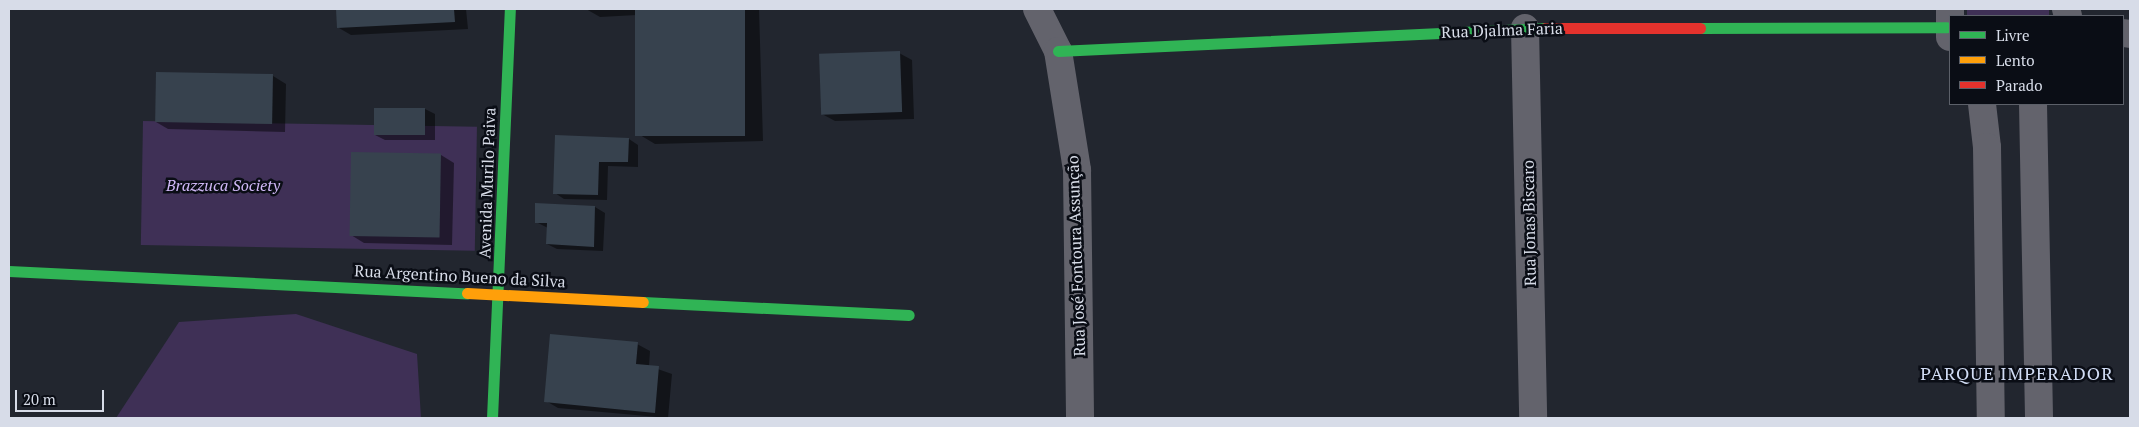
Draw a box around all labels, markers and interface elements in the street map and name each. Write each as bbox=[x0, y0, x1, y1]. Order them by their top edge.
legend bbox=[1949, 15, 2124, 105]
street label: Rua Djalma Faria bbox=[1441, 18, 1563, 42]
text: Livre bbox=[1996, 25, 2030, 45]
text: Lento bbox=[1996, 50, 2035, 70]
text: Parado bbox=[1996, 75, 2042, 95]
street label: Avenida Murilo Paiva bbox=[475, 107, 499, 259]
street label: Rua José Fontoura Assunção bbox=[1063, 155, 1089, 357]
street label: Rua Jonas Biscaro bbox=[1518, 160, 1540, 286]
park label: Brazzuca Society bbox=[166, 175, 280, 195]
street label: Rua Argentino Bueno da Silva bbox=[354, 261, 566, 291]
district label: PARQUE IMPERADOR bbox=[1918, 362, 2116, 384]
scale bar bbox=[18, 380, 106, 412]
text: 20 m bbox=[23, 389, 56, 409]

